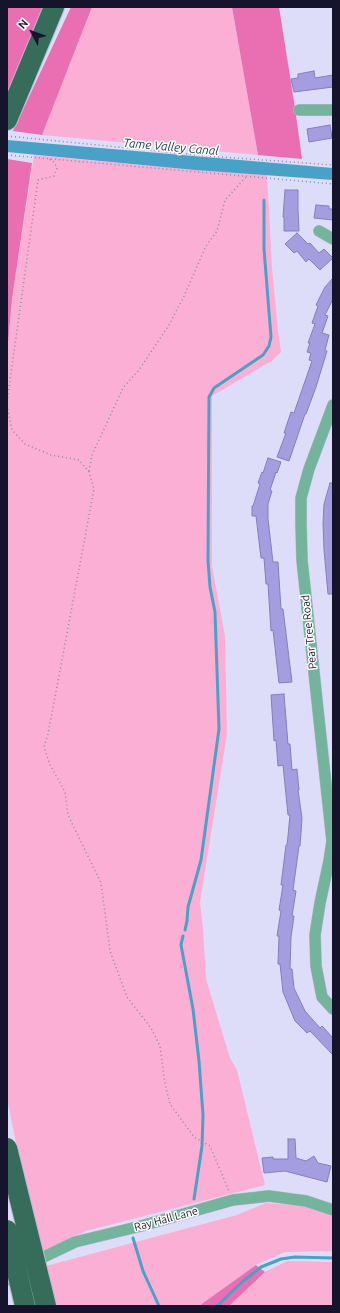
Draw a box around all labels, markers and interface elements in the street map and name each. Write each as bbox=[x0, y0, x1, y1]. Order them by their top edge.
north arrow bbox=[12, 12, 52, 52]
text: N bbox=[16, 17, 30, 31]
water label: Tame Valley Canal bbox=[123, 136, 219, 158]
street label: Pear Tree Road bbox=[299, 594, 319, 670]
street label: Ray Hall Lane bbox=[133, 1204, 199, 1234]

